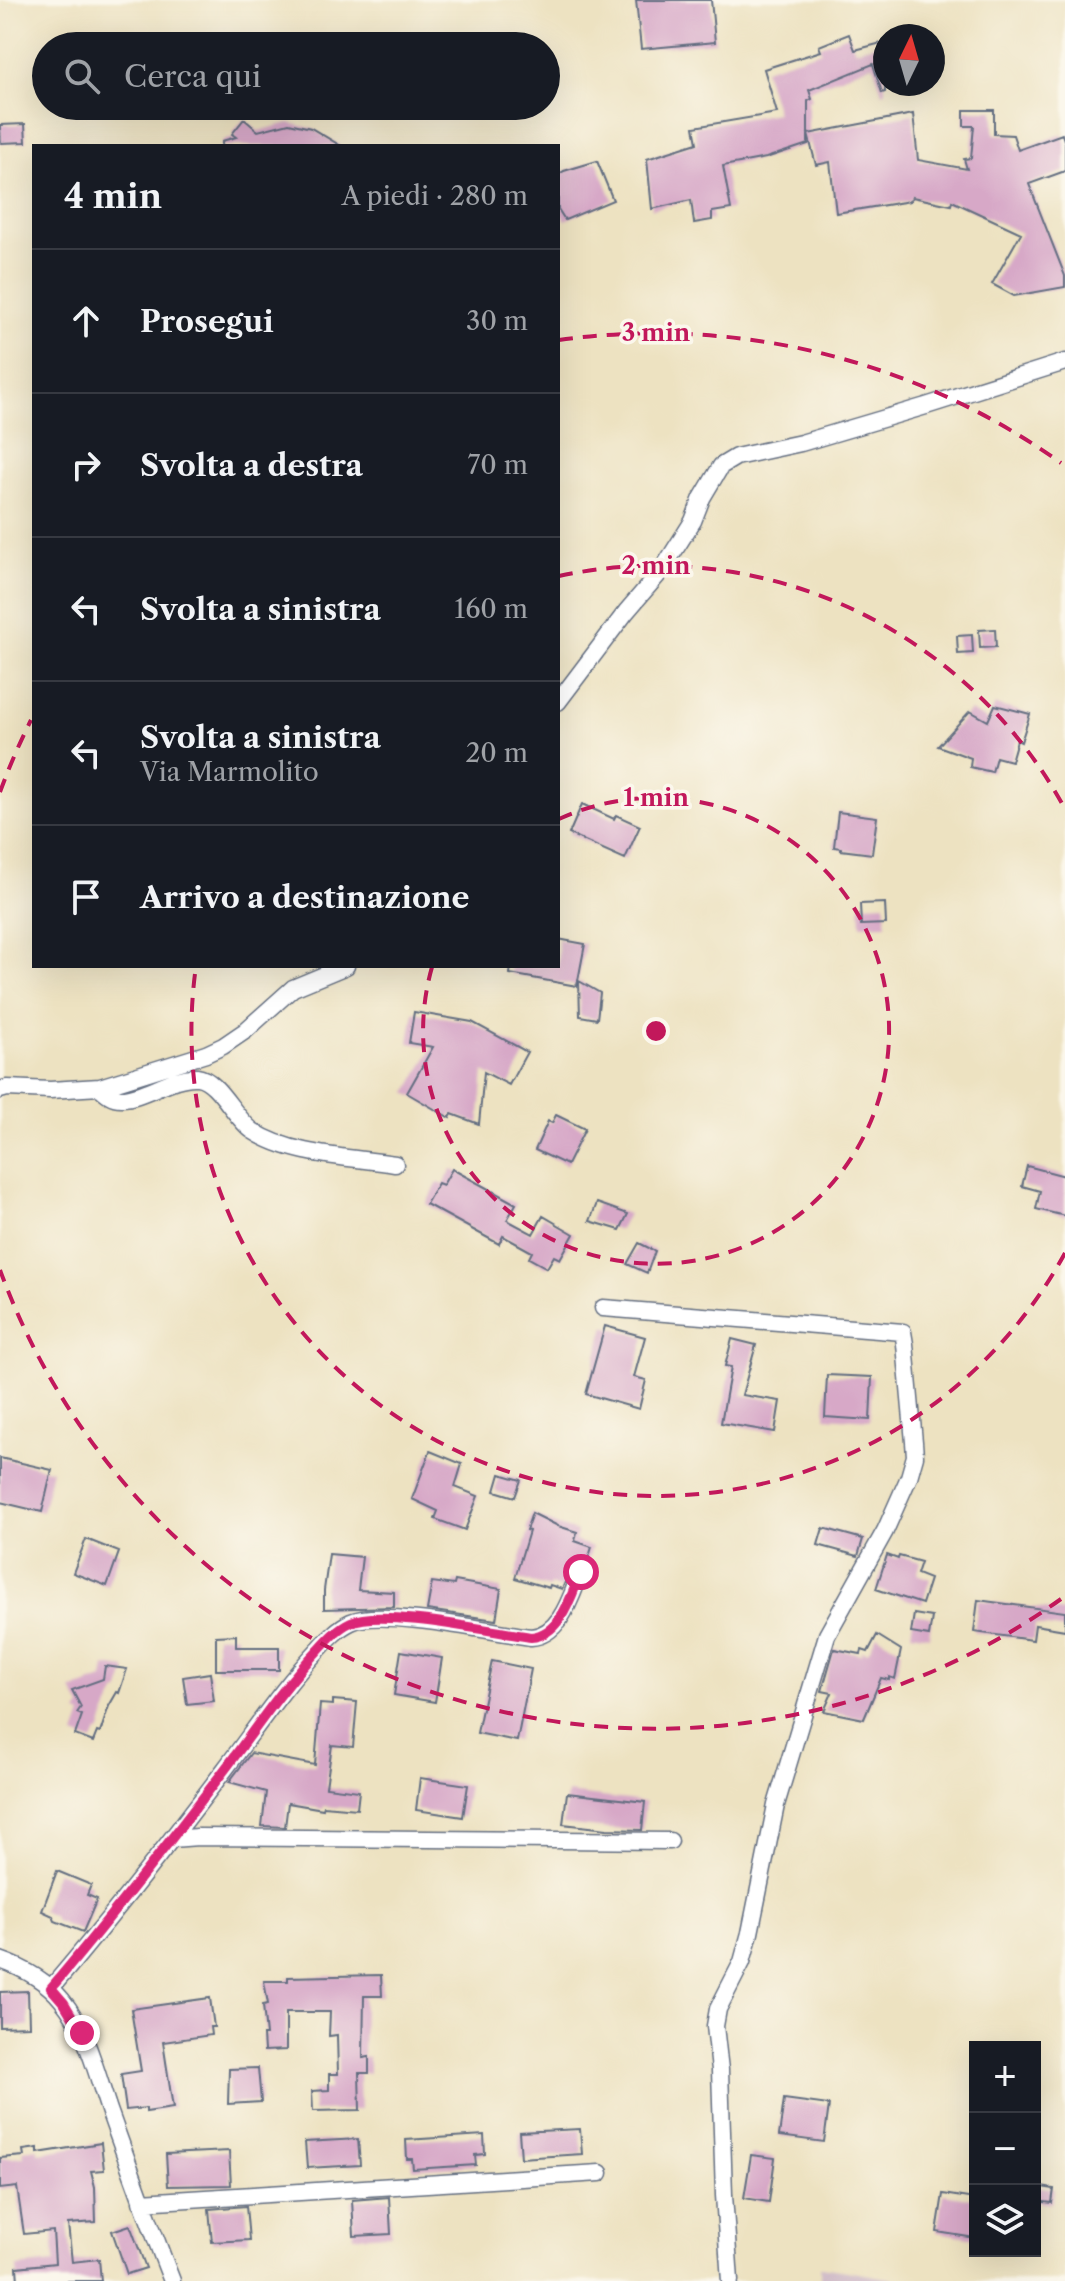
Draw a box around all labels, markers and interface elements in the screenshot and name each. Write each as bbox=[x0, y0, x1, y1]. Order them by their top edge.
north arrow bbox=[873, 24, 945, 96]
search box bbox=[32, 32, 560, 120]
icon: search bbox=[60, 54, 104, 98]
text: Cerca qui bbox=[124, 58, 261, 95]
text: 4 min bbox=[64, 175, 162, 217]
text: A piedi · 280 m bbox=[341, 180, 528, 212]
icon: ahead bbox=[64, 299, 108, 343]
text: Prosegui bbox=[140, 303, 274, 340]
text: 30 m bbox=[466, 305, 528, 337]
text: 3 min bbox=[622, 318, 691, 347]
icon: right bbox=[64, 443, 108, 487]
text: Svolta a destra bbox=[140, 447, 363, 484]
text: 70 m bbox=[468, 449, 528, 481]
text: 2 min bbox=[621, 551, 691, 580]
icon: left bbox=[64, 587, 108, 631]
text: Svolta a sinistra bbox=[140, 591, 381, 628]
text: 160 m bbox=[454, 593, 528, 625]
text: Svolta a sinistra bbox=[140, 719, 381, 756]
icon: left bbox=[64, 731, 108, 775]
text: 20 m bbox=[465, 737, 528, 769]
text: Via Marmolito bbox=[140, 756, 319, 788]
text: 1 min bbox=[623, 783, 689, 812]
icon: arrive bbox=[64, 875, 108, 919]
text: Arrivo a destinazione bbox=[140, 879, 469, 916]
centre of rings bbox=[642, 1017, 670, 1045]
route start bbox=[563, 1554, 599, 1590]
route end bbox=[64, 2015, 100, 2051]
map controls bbox=[969, 2041, 1041, 2257]
button: + bbox=[969, 2041, 1041, 2113]
button: − bbox=[969, 2113, 1041, 2185]
button: layers bbox=[969, 2185, 1041, 2257]

